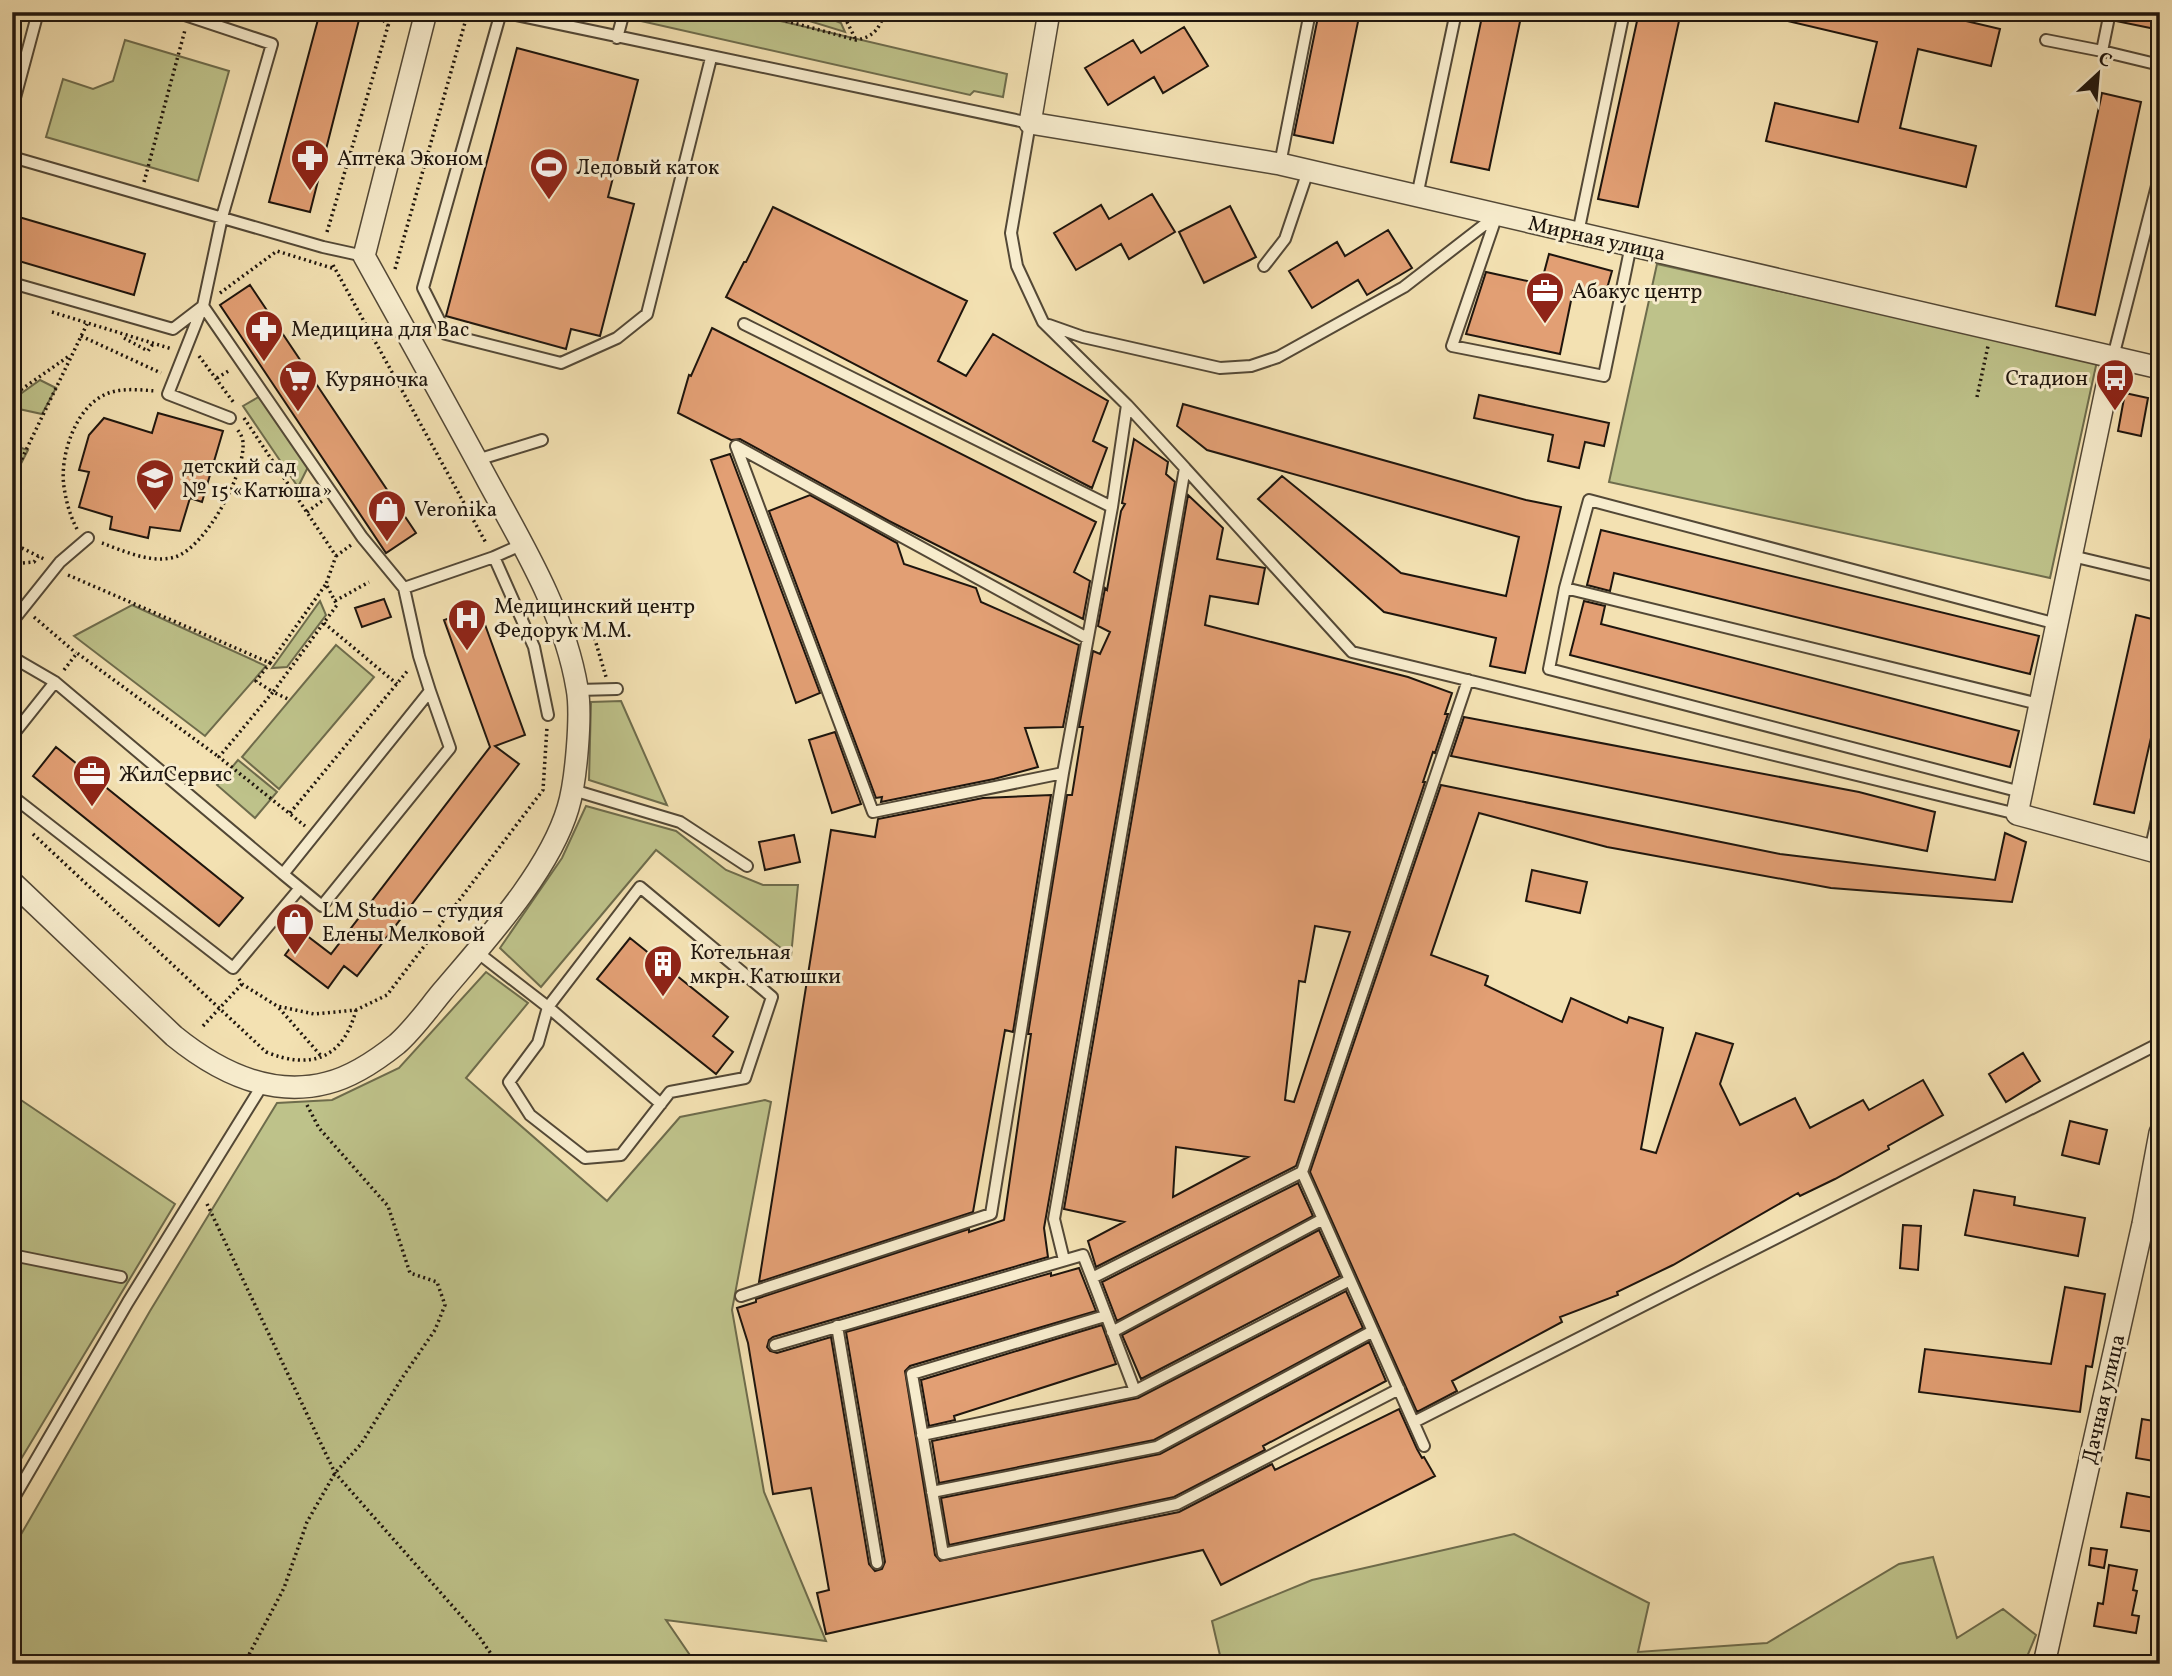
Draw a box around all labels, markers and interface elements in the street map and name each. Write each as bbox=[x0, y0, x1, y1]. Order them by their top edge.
north arrow bbox=[2064, 38, 2134, 108]
text: С bbox=[2093, 46, 2116, 75]
pharmacy icon: Аптека Эконом bbox=[289, 137, 331, 192]
place label: Аптека Эконом bbox=[337, 145, 483, 174]
sports icon: Ледовый каток bbox=[528, 146, 570, 201]
place label: Ледовый каток bbox=[576, 154, 719, 183]
street label: Мирная улица bbox=[1525, 210, 1668, 269]
office icon: Абакус центр bbox=[1524, 270, 1566, 325]
place label: Абакус центр bbox=[1572, 278, 1702, 307]
pharmacy icon: Медицина для Вас bbox=[243, 308, 285, 363]
place label: Медицина для Вас bbox=[291, 316, 469, 345]
bus stop icon: Стадион bbox=[2094, 357, 2136, 412]
supermarket icon: Куряночка bbox=[277, 358, 319, 413]
place label: Стадион bbox=[2005, 365, 2088, 394]
place label: Куряночка bbox=[325, 366, 429, 395]
place label: детский сад № 15 «Катюша» bbox=[182, 453, 332, 506]
school or university icon: детский сад № 15 «Катюша» bbox=[134, 457, 176, 512]
shop icon: Veronika bbox=[366, 488, 408, 543]
place label: Veronika bbox=[414, 496, 497, 525]
place label: Медицинский центр Федорук М.М. bbox=[494, 593, 695, 646]
hospital icon: Медицинский центр Федорук М.М. bbox=[446, 597, 488, 652]
office icon: ЖилСервис bbox=[71, 753, 113, 808]
place label: ЖилСервис bbox=[119, 761, 232, 790]
place label: LM Studio – студия Елены Мелковой bbox=[322, 897, 504, 950]
shop icon: LM Studio – студия Елены Мелковой bbox=[274, 901, 316, 956]
place label: Котельная мкрн. Катюшки bbox=[690, 939, 841, 992]
building icon: Котельная мкрн. Катюшки bbox=[642, 943, 684, 998]
street label: Дачная улица bbox=[2075, 1332, 2133, 1467]

